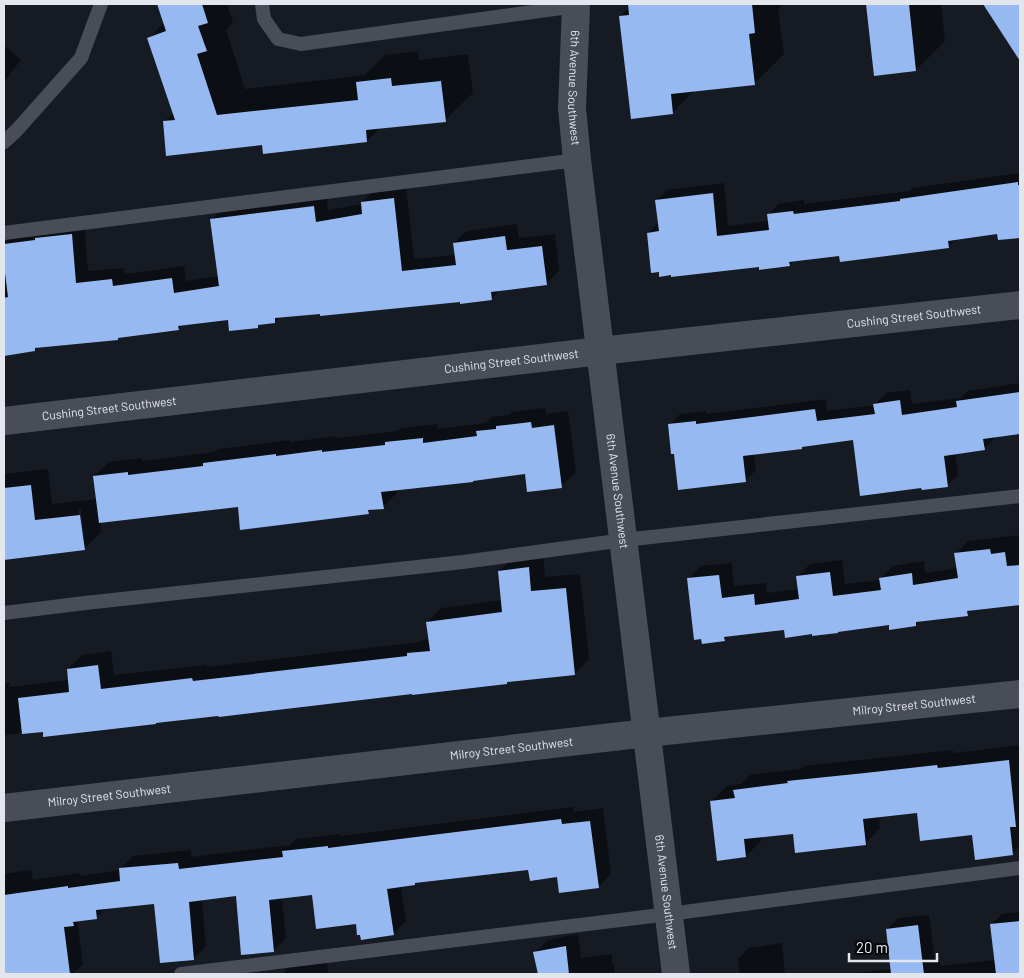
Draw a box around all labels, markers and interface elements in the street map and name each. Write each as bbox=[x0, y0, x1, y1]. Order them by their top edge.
street label: 6th Avenue Southwest bbox=[566, 30, 584, 146]
street label: Cushing Street Southwest bbox=[846, 301, 982, 330]
street label: Cushing Street Southwest bbox=[443, 346, 579, 375]
street label: Cushing Street Southwest bbox=[41, 393, 177, 422]
street label: 6th Avenue Southwest bbox=[604, 433, 632, 549]
street label: Milroy Street Southwest bbox=[852, 691, 976, 717]
street label: Milroy Street Southwest bbox=[449, 734, 574, 762]
street label: Milroy Street Southwest bbox=[47, 781, 171, 809]
street label: 6th Avenue Southwest bbox=[653, 834, 681, 950]
scale bar bbox=[849, 930, 936, 962]
text: 20 m bbox=[856, 938, 888, 956]

